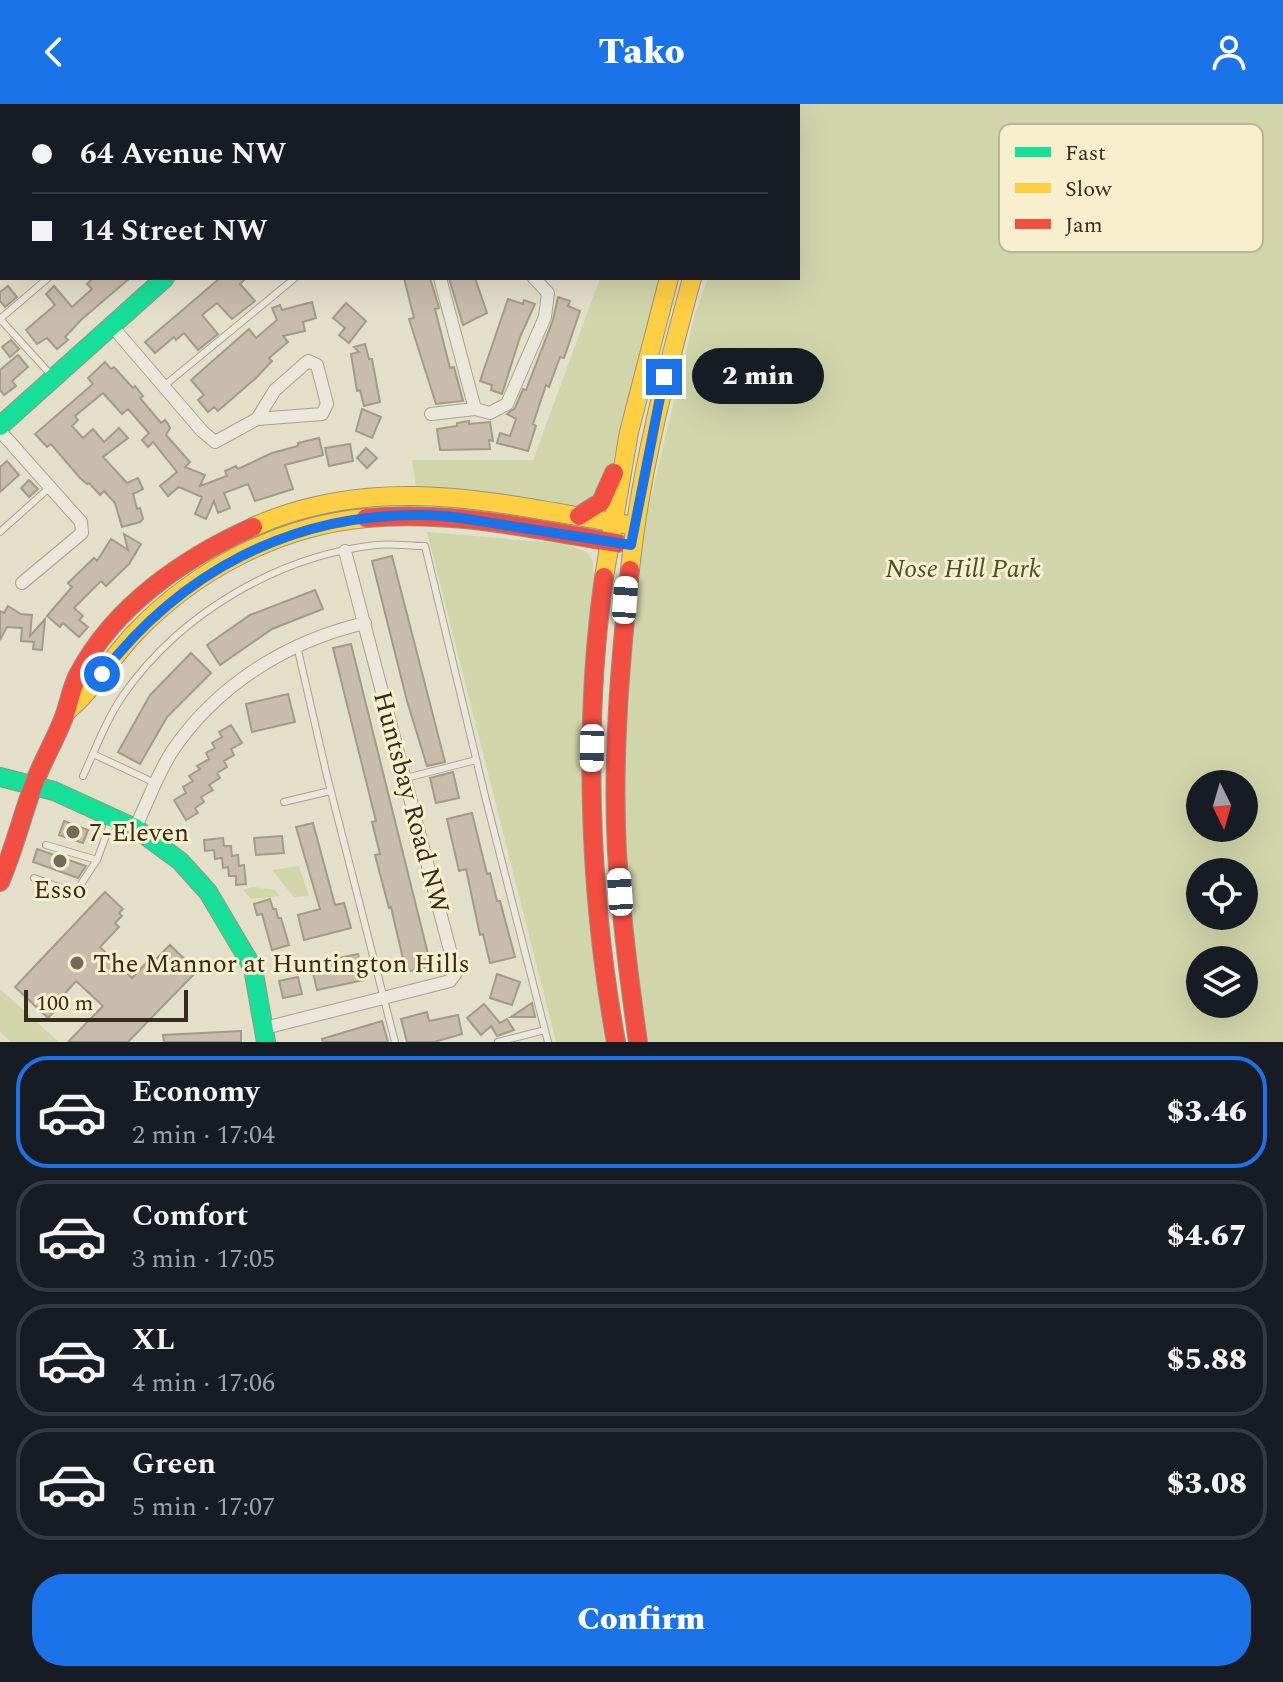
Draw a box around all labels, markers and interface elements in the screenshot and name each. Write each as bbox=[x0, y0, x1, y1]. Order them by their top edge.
text: Tako bbox=[598, 25, 685, 80]
icon: back bbox=[32, 30, 76, 74]
icon: person bbox=[1207, 30, 1251, 74]
legend bbox=[999, 124, 1263, 252]
text: 64 Avenue NW bbox=[80, 131, 287, 177]
text: Fast bbox=[1065, 137, 1106, 170]
text: Slow bbox=[1065, 173, 1113, 206]
text: 14 Street NW bbox=[80, 208, 268, 254]
text: Jam bbox=[1065, 209, 1103, 242]
callout: 2 min bbox=[692, 349, 824, 405]
text: 2 min bbox=[722, 356, 794, 396]
route end bbox=[646, 359, 682, 395]
park label: Nose Hill Park bbox=[885, 549, 1041, 589]
car bbox=[611, 575, 639, 625]
route start bbox=[84, 656, 120, 692]
street label: Huntsbay Road NW bbox=[362, 687, 460, 918]
car bbox=[580, 724, 604, 772]
north arrow bbox=[1186, 770, 1258, 842]
map controls bbox=[1186, 770, 1258, 1018]
place label: 7-Eleven bbox=[89, 813, 189, 853]
marker: 7-Eleven bbox=[64, 823, 82, 841]
marker: Esso bbox=[51, 852, 69, 870]
button: locate bbox=[1186, 858, 1258, 930]
car bbox=[606, 867, 634, 917]
place label: Esso bbox=[33, 870, 87, 910]
place label: The Mannor at Huntington Hills bbox=[93, 944, 470, 984]
button: layers bbox=[1186, 946, 1258, 1018]
marker: The Mannor at Huntington Hills bbox=[68, 954, 86, 972]
scale bar bbox=[24, 986, 188, 1022]
text: 100 m bbox=[36, 987, 93, 1020]
text: Economy bbox=[132, 1069, 259, 1115]
icon: car bbox=[36, 1076, 108, 1148]
text: $3.46 bbox=[1167, 1089, 1247, 1135]
text: 2 min · 17:04 bbox=[132, 1115, 275, 1155]
text: Comfort bbox=[132, 1193, 248, 1239]
icon: car bbox=[36, 1200, 108, 1272]
text: $4.67 bbox=[1167, 1213, 1247, 1259]
text: 3 min · 17:05 bbox=[132, 1239, 275, 1279]
text: XL bbox=[132, 1317, 175, 1363]
icon: car bbox=[36, 1324, 108, 1396]
text: $5.88 bbox=[1167, 1337, 1247, 1383]
text: 4 min · 17:06 bbox=[132, 1363, 275, 1403]
text: Green bbox=[132, 1441, 216, 1487]
icon: car bbox=[36, 1448, 108, 1520]
text: $3.08 bbox=[1167, 1461, 1247, 1507]
text: 5 min · 17:07 bbox=[132, 1487, 275, 1527]
button: Confirm bbox=[32, 1574, 1251, 1666]

